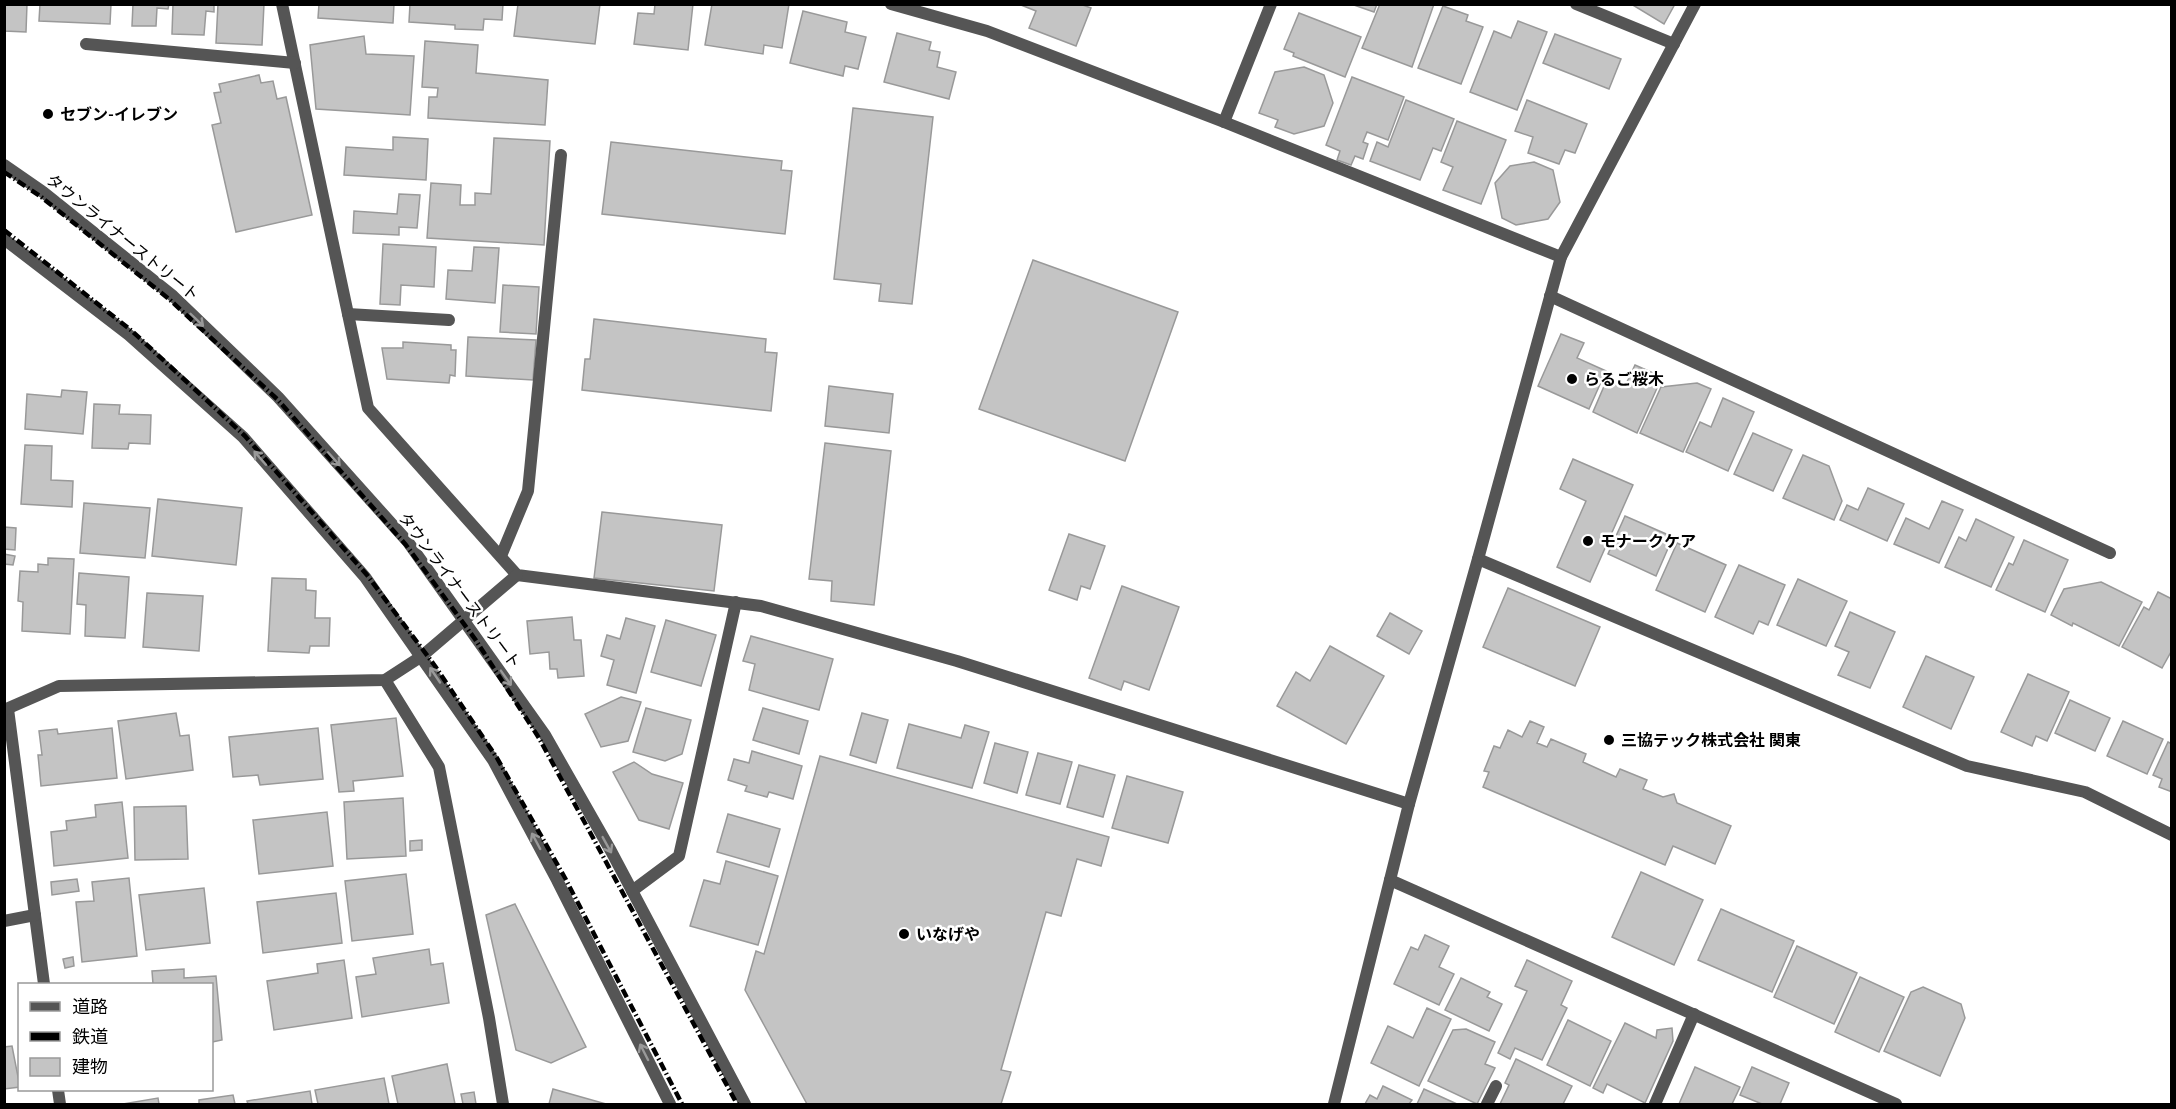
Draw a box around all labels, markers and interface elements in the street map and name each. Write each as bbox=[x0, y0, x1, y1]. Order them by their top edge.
place label: セブン-イレブン bbox=[60, 104, 178, 123]
marker: セブン-イレブン bbox=[41, 107, 55, 121]
street label: タウンライナーストリート bbox=[43, 169, 203, 304]
one-way arrow bbox=[190, 313, 205, 327]
place label: らるご桜木 bbox=[1584, 369, 1664, 388]
marker: らるご桜木 bbox=[1565, 372, 1579, 386]
one-way arrow bbox=[254, 450, 268, 466]
one-way arrow bbox=[327, 451, 341, 466]
street label: タウンライナーストリート bbox=[395, 508, 525, 672]
place label: モナークケア bbox=[1600, 531, 1696, 550]
marker: モナークケア bbox=[1581, 534, 1595, 548]
one-way arrow bbox=[428, 667, 440, 684]
one-way arrow bbox=[500, 670, 512, 686]
place label: 三協テック株式会社 関東 bbox=[1621, 730, 1801, 749]
marker: 三協テック株式会社 関東 bbox=[1602, 733, 1616, 747]
one-way arrow bbox=[530, 833, 541, 851]
one-way arrow bbox=[601, 836, 613, 853]
place label: いなげや bbox=[916, 924, 980, 943]
marker: いなげや bbox=[897, 927, 911, 941]
legend bbox=[18, 983, 213, 1091]
text: 道路 bbox=[72, 995, 108, 1017]
text: 鉄道 bbox=[72, 1025, 108, 1047]
one-way arrow bbox=[638, 1044, 649, 1062]
text: 建物 bbox=[72, 1055, 108, 1077]

